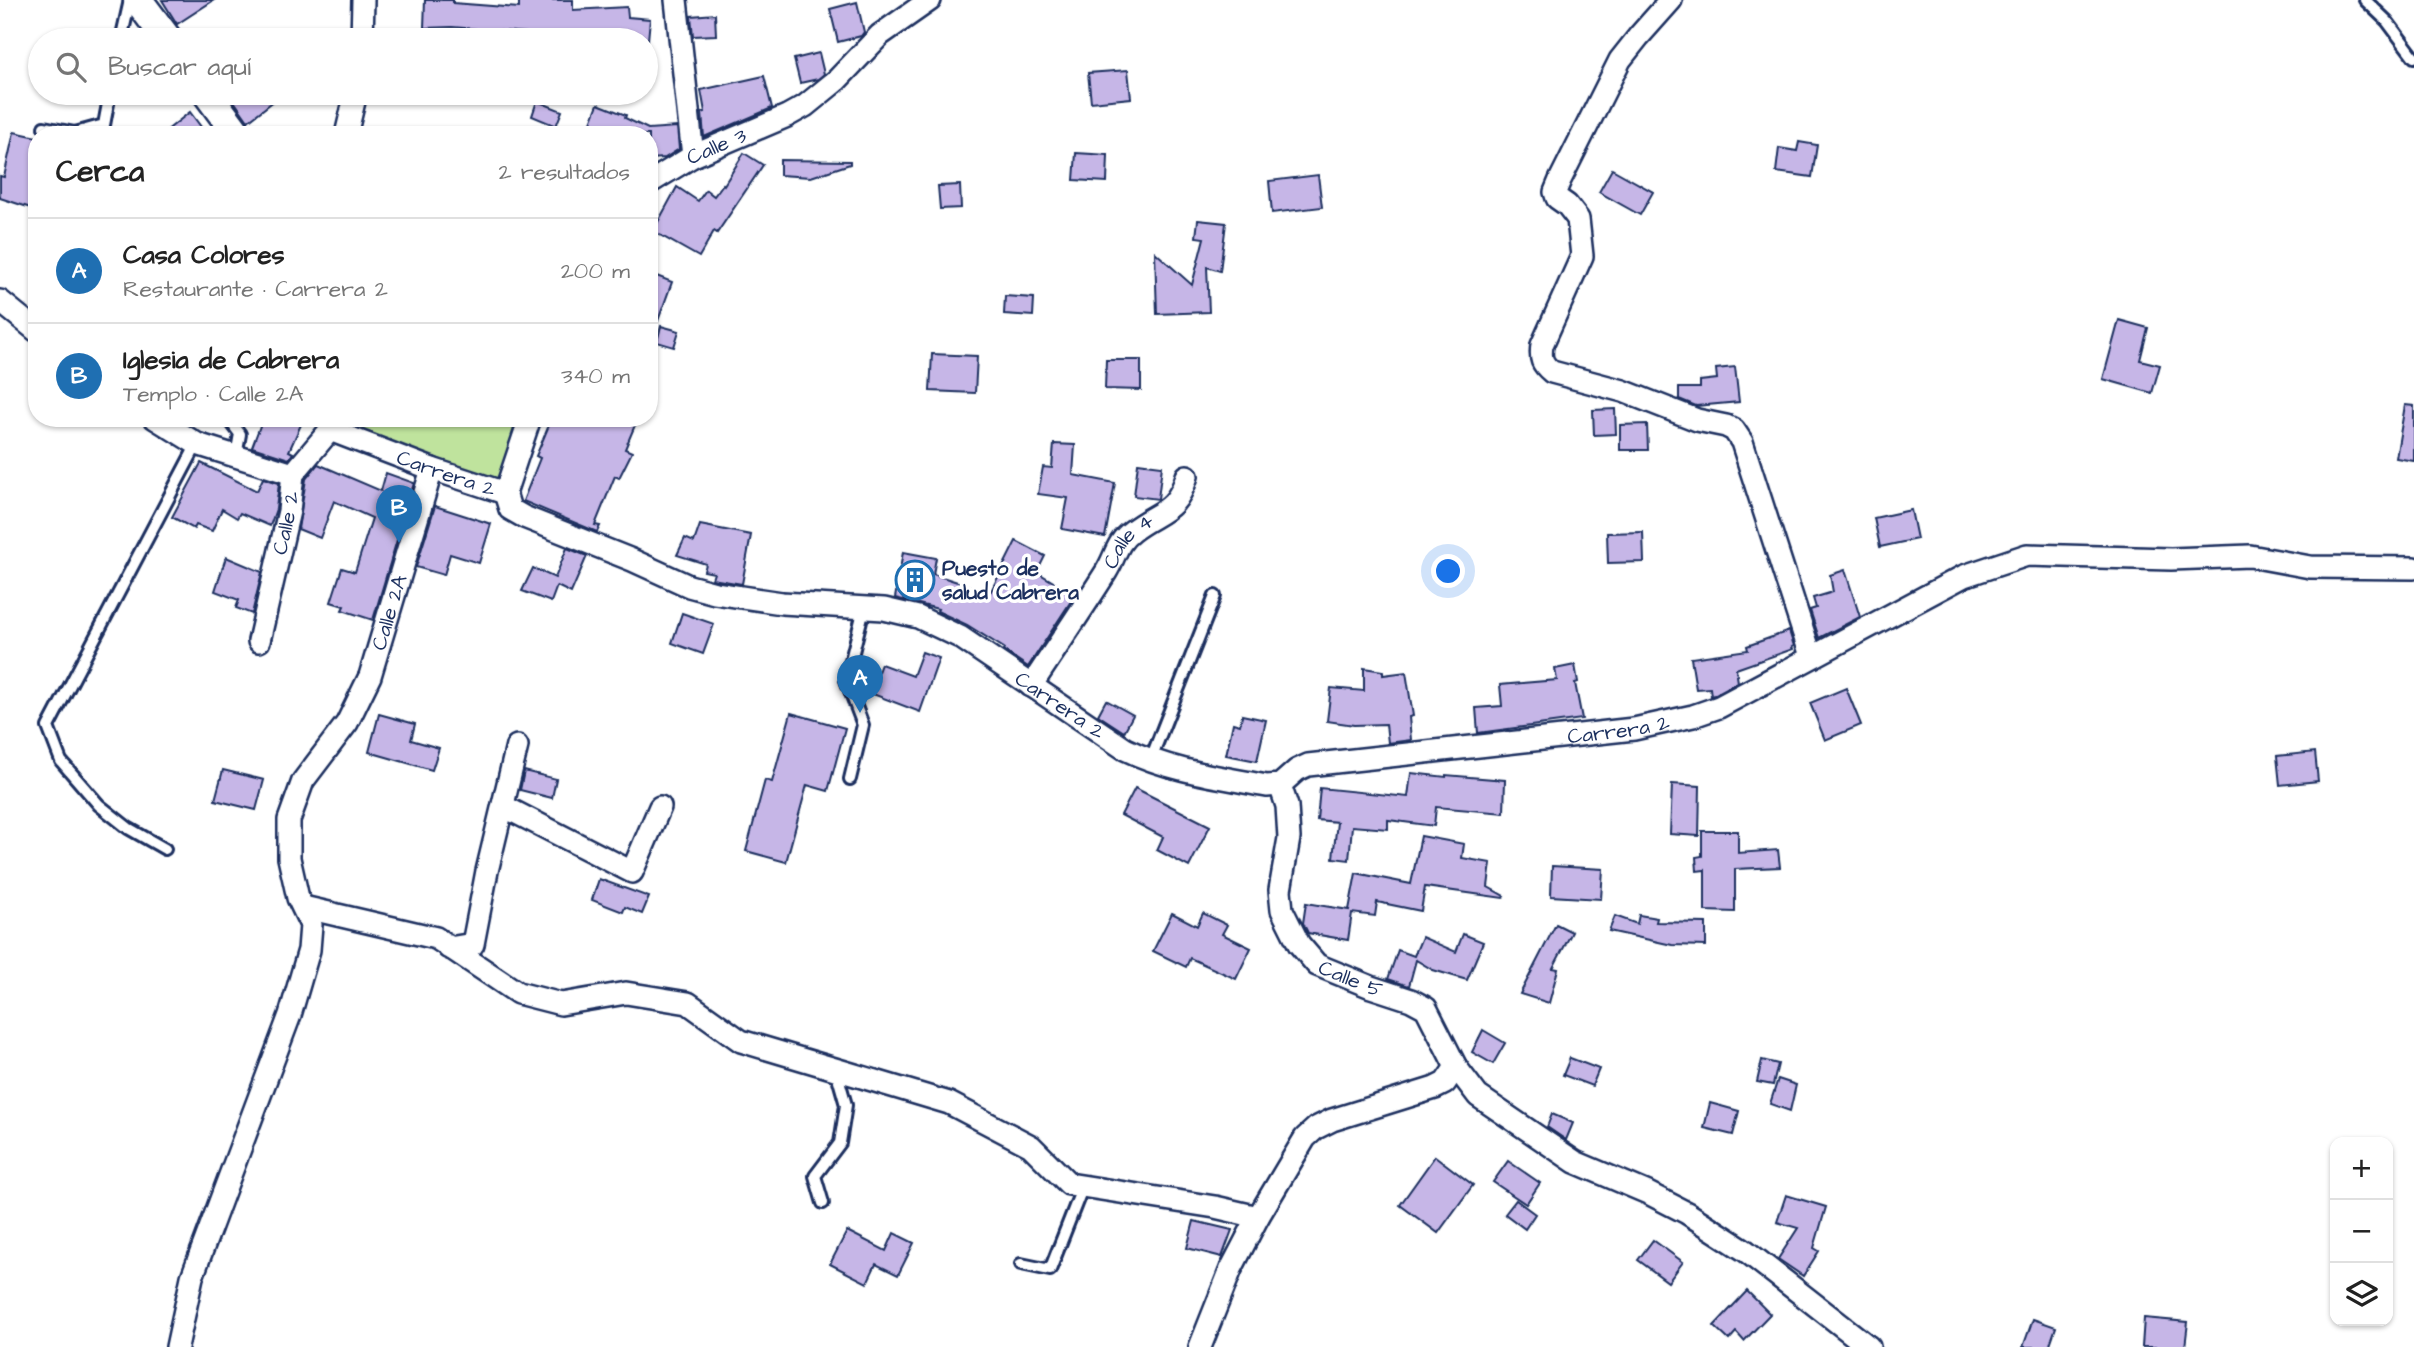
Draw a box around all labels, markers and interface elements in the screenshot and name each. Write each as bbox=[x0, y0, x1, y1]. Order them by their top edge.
search box bbox=[28, 28, 658, 105]
icon: search bbox=[52, 48, 90, 86]
text: Buscar aquí bbox=[108, 49, 251, 85]
street label: Calle 3 bbox=[682, 120, 751, 172]
text: Cerca bbox=[56, 151, 144, 193]
text: 2 resultados bbox=[498, 156, 630, 188]
text: Casa Colores bbox=[123, 237, 285, 273]
text: A bbox=[72, 255, 86, 287]
text: 200 m bbox=[561, 255, 630, 287]
text: Restaurante · Carrera 2 bbox=[123, 273, 388, 305]
text: Iglesia de Cabrera bbox=[123, 342, 339, 378]
text: B bbox=[71, 360, 87, 392]
text: 340 m bbox=[561, 360, 630, 392]
text: Templo · Calle 2A bbox=[123, 378, 303, 410]
street label: Carrera 2 bbox=[393, 442, 499, 503]
pin: B bbox=[376, 485, 422, 543]
street label: Calle 2 bbox=[265, 490, 306, 558]
street label: Calle 4 bbox=[1096, 506, 1158, 573]
place label: Puesto de salud Cabrera bbox=[942, 554, 1079, 607]
your location bbox=[1431, 554, 1465, 588]
building icon: Puesto de salud Cabrera bbox=[894, 559, 936, 601]
street label: Calle 2A bbox=[364, 571, 414, 654]
pin: A bbox=[837, 655, 883, 713]
street label: Carrera 2 bbox=[1009, 664, 1111, 746]
street label: Carrera 2 bbox=[1566, 707, 1672, 751]
street label: Calle 5 bbox=[1314, 953, 1386, 1004]
map controls bbox=[2330, 1137, 2393, 1326]
button: + bbox=[2330, 1137, 2393, 1200]
button: − bbox=[2330, 1200, 2393, 1263]
button: layers bbox=[2330, 1263, 2393, 1326]

